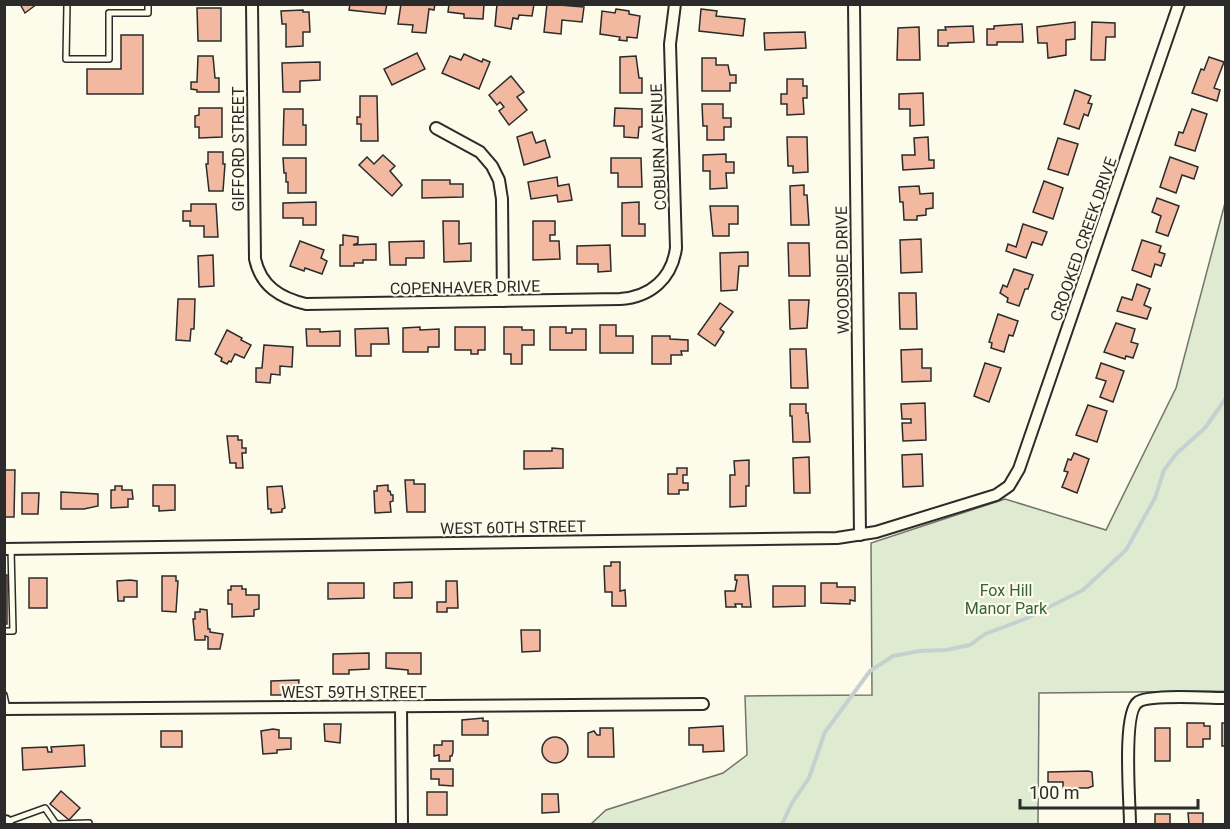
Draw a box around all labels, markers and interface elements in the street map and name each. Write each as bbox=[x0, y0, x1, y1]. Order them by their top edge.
street label: COBURN AVENUE bbox=[647, 83, 670, 211]
street label: GIFFORD STREET bbox=[229, 86, 248, 212]
street label: CROOKED CREEK DRIVE bbox=[1046, 155, 1121, 324]
street label: WOODSIDE DRIVE bbox=[832, 206, 853, 334]
street label: COPENHAVER DRIVE bbox=[390, 277, 540, 298]
street label: WEST 60TH STREET bbox=[440, 517, 586, 538]
park label: Fox Hill Manor Park bbox=[965, 581, 1048, 618]
street label: WEST 59TH STREET bbox=[281, 683, 427, 702]
scale bar bbox=[1020, 772, 1198, 810]
text: 100 m bbox=[1029, 782, 1080, 803]

